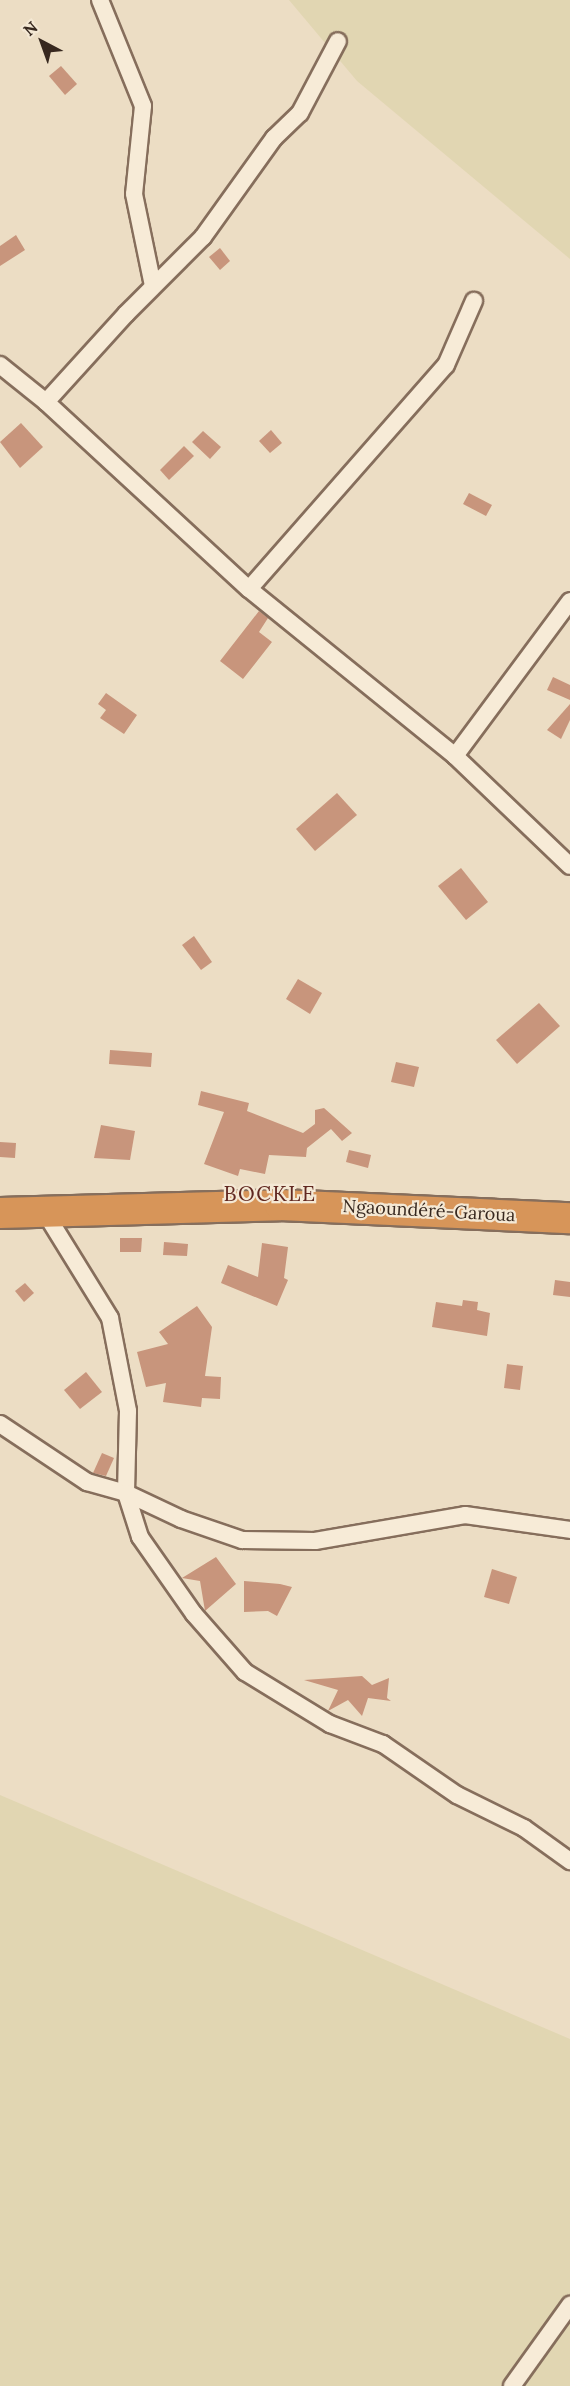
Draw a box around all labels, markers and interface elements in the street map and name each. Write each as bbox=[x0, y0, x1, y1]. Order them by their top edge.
north arrow bbox=[12, 12, 72, 72]
text: N bbox=[19, 17, 41, 40]
district label: BOCKLE bbox=[224, 1181, 316, 1207]
street label: Ngaoundéré-Garoua bbox=[342, 1196, 516, 1226]

